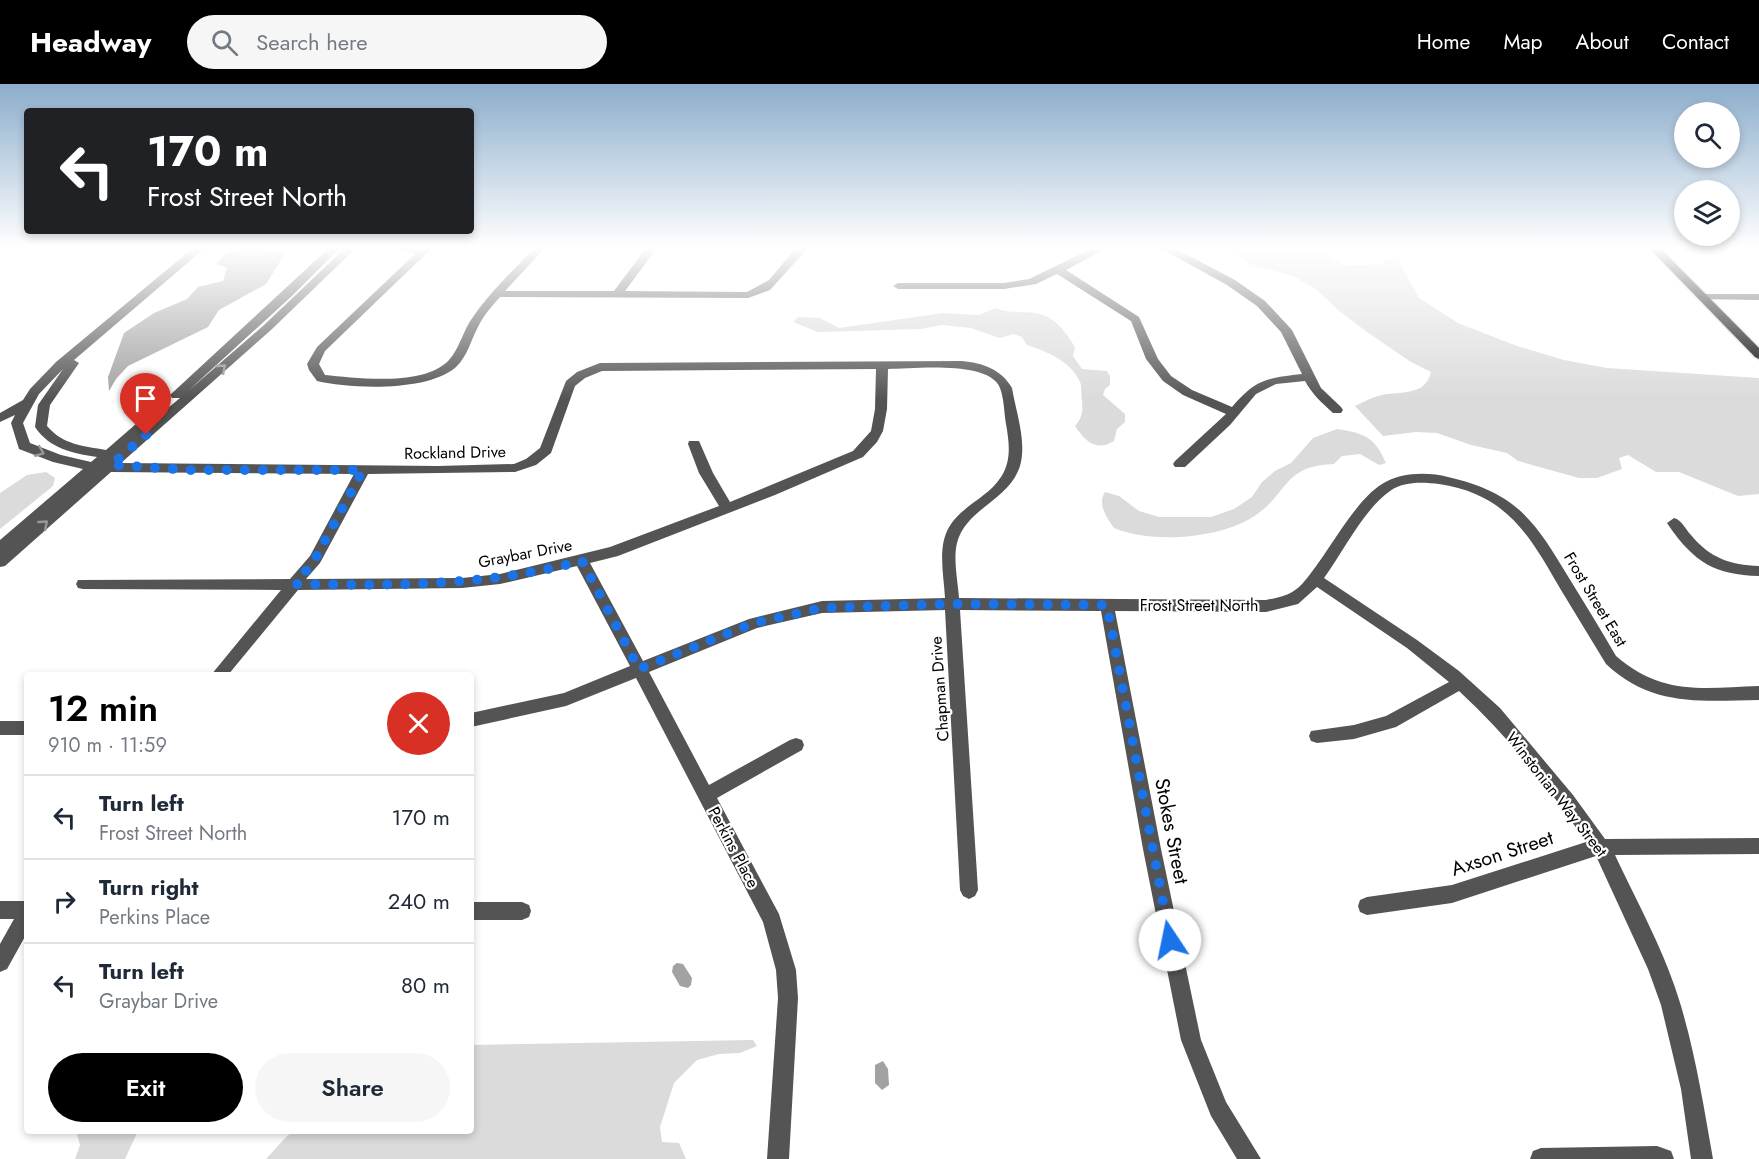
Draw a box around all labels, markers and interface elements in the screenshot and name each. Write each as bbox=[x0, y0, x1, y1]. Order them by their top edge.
search box bbox=[187, 15, 607, 69]
text: Headway bbox=[30, 22, 151, 63]
icon: search bbox=[208, 26, 241, 59]
text: Search here bbox=[256, 26, 368, 58]
text: Home bbox=[1417, 27, 1470, 57]
text: Map bbox=[1503, 27, 1543, 57]
text: About bbox=[1576, 27, 1629, 57]
text: Contact bbox=[1662, 27, 1729, 57]
map controls bbox=[1674, 102, 1740, 246]
button: search bbox=[1674, 102, 1740, 168]
text: 170 m bbox=[147, 121, 269, 182]
icon: left bbox=[48, 132, 126, 210]
text: Frost Street North bbox=[147, 177, 347, 216]
button: layers bbox=[1674, 180, 1740, 246]
one-way arrow bbox=[216, 364, 226, 375]
pin bbox=[120, 373, 171, 435]
icon: arrive bbox=[129, 382, 162, 415]
street label: Rockland Drive bbox=[404, 440, 506, 465]
one-way arrow bbox=[34, 445, 45, 457]
one-way arrow bbox=[37, 520, 48, 531]
street label: Graybar Drive bbox=[476, 533, 574, 574]
street label: Frost Street East bbox=[1558, 548, 1633, 651]
street label: Frost Street North bbox=[1140, 594, 1258, 617]
street label: Chapman Drive bbox=[924, 636, 955, 742]
text: 12 min bbox=[48, 682, 158, 734]
button: close bbox=[387, 692, 450, 755]
street label: Winstonian Way Street bbox=[1501, 727, 1613, 862]
text: 910 m · 11:59 bbox=[48, 731, 167, 760]
street label: Stokes Street bbox=[1147, 776, 1196, 887]
text: Turn left bbox=[99, 787, 184, 819]
icon: left bbox=[48, 801, 81, 834]
text: 170 m bbox=[392, 801, 450, 833]
street label: Perkins Place bbox=[703, 803, 765, 892]
text: Frost Street North bbox=[99, 819, 247, 848]
street label: Axson Street bbox=[1447, 823, 1557, 884]
text: Turn right bbox=[99, 871, 199, 903]
icon: right bbox=[48, 885, 81, 918]
text: 240 m bbox=[388, 885, 450, 917]
text: Perkins Place bbox=[99, 903, 210, 932]
position arrow bbox=[1138, 908, 1202, 972]
text: Turn left bbox=[99, 955, 184, 987]
icon: left bbox=[48, 969, 81, 1002]
text: 80 m bbox=[401, 969, 450, 1001]
text: Graybar Drive bbox=[99, 987, 218, 1016]
button: Exit bbox=[48, 1053, 243, 1122]
button: Share bbox=[255, 1053, 450, 1122]

